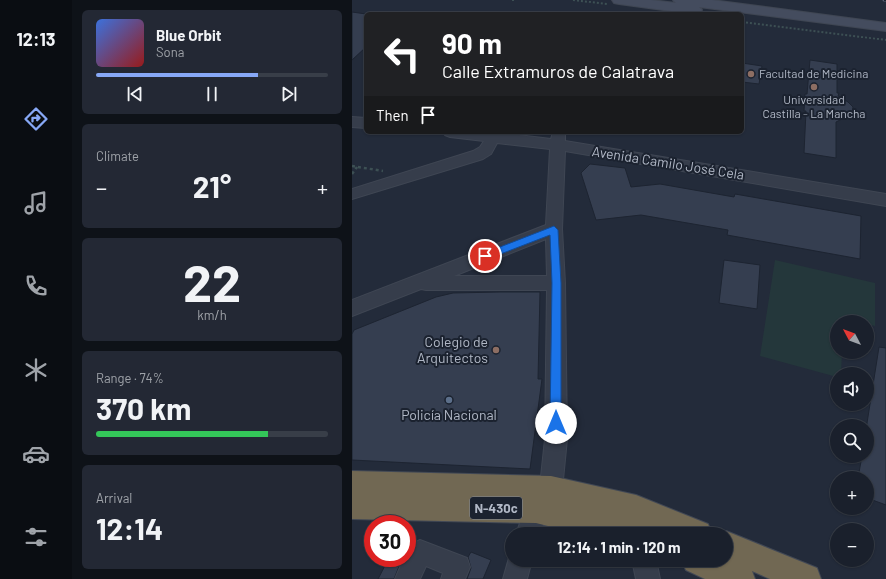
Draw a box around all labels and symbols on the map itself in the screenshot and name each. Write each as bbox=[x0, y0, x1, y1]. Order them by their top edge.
place label: Facultad de Medicina bbox=[759, 66, 868, 80]
marker: Facultad de Medicina bbox=[746, 69, 756, 79]
marker: Universidad Castilla - La Mancha bbox=[809, 82, 819, 92]
place label: Universidad Castilla - La Mancha bbox=[763, 92, 866, 120]
street label: Avenida Camilo José Cela bbox=[591, 142, 745, 183]
pin bbox=[468, 239, 502, 273]
north arrow bbox=[830, 315, 874, 359]
place label: Colegio de Arquitectos bbox=[417, 333, 488, 366]
marker: Colegio de Arquitectos bbox=[491, 345, 501, 355]
marker: Policía Nacional bbox=[444, 395, 454, 405]
position arrow bbox=[535, 402, 577, 444]
place label: Policía Nacional bbox=[401, 406, 497, 423]
road number: N-430c bbox=[470, 497, 522, 519]
speed limit sign: 30 bbox=[364, 515, 416, 567]

